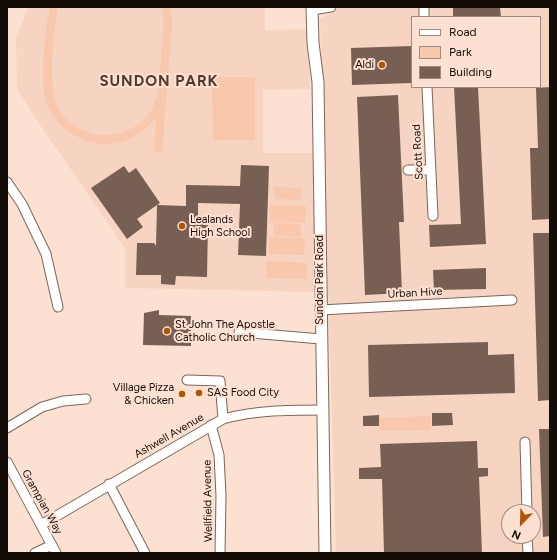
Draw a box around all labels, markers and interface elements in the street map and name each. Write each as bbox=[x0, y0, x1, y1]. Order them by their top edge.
legend bbox=[411, 16, 541, 88]
text: Road bbox=[449, 25, 477, 39]
text: Park bbox=[449, 45, 472, 59]
place label: Aldi bbox=[355, 58, 374, 72]
marker: Aldi bbox=[377, 60, 387, 70]
text: Building bbox=[449, 65, 492, 79]
district label: SUNDON PARK bbox=[99, 73, 219, 91]
street label: Scott Road bbox=[410, 124, 426, 180]
place label: Lealands High School bbox=[190, 213, 250, 239]
marker: Lealands High School bbox=[177, 221, 187, 231]
street label: Sundon Park Road bbox=[313, 235, 327, 325]
street label: Urban Hive bbox=[387, 285, 443, 301]
place label: St John The Apostle Catholic Church bbox=[175, 318, 275, 344]
marker: St John The Apostle Catholic Church bbox=[162, 326, 172, 336]
place label: Village Pizza & Chicken bbox=[113, 381, 174, 407]
place label: SAS Food City bbox=[207, 386, 279, 400]
marker: SAS Food City bbox=[194, 388, 204, 398]
marker: Village Pizza & Chicken bbox=[177, 389, 187, 399]
street label: Ashwell Avenue bbox=[132, 411, 206, 461]
street label: Wellfield Avenue bbox=[201, 460, 215, 542]
street label: Grampian Way bbox=[19, 467, 65, 537]
north arrow bbox=[501, 504, 541, 544]
text: N bbox=[510, 527, 523, 542]

